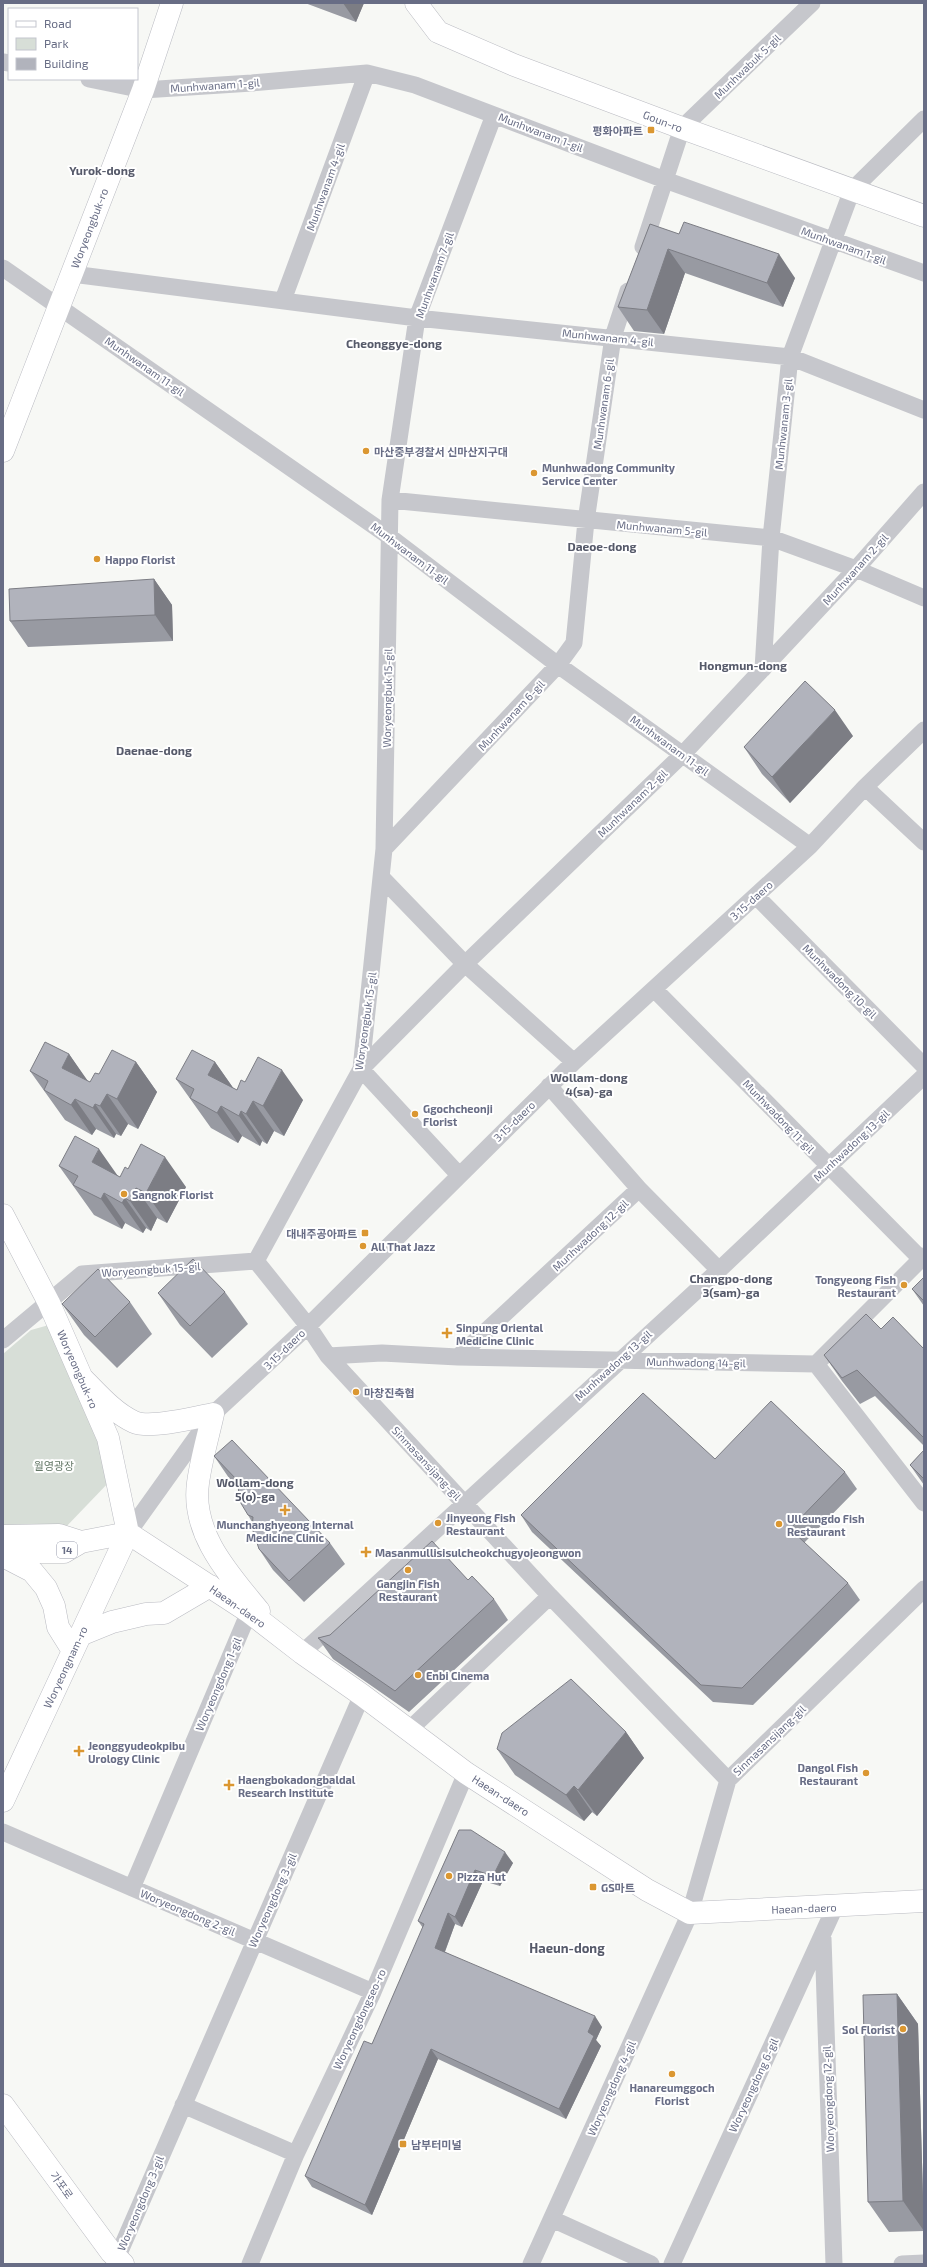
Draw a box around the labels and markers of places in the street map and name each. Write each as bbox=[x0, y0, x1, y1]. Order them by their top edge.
place label: 평화아파트 bbox=[592, 124, 643, 137]
marker: 평화아파트 bbox=[646, 125, 656, 135]
place label: 마산중부경찰서 신마산지구대 bbox=[374, 445, 508, 458]
marker: 마산중부경찰서 신마산지구대 bbox=[361, 446, 371, 456]
place label: Munhwadong Community Service Center bbox=[542, 461, 676, 487]
marker: Munhwadong Community Service Center bbox=[529, 468, 539, 478]
place label: Happo Florist bbox=[105, 553, 176, 566]
marker: Happo Florist bbox=[92, 554, 102, 564]
place label: Ggochcheonji Florist bbox=[423, 1102, 493, 1128]
marker: Ggochcheonji Florist bbox=[410, 1109, 420, 1119]
place label: Sangnok Florist bbox=[132, 1188, 214, 1201]
marker: Sangnok Florist bbox=[119, 1189, 129, 1199]
place label: 대내주공아파트 bbox=[286, 1227, 357, 1240]
marker: 대내주공아파트 bbox=[360, 1228, 370, 1238]
place label: All That Jazz bbox=[371, 1240, 436, 1253]
marker: All That Jazz bbox=[358, 1241, 368, 1251]
place label: Tongyeong Fish Restaurant bbox=[815, 1273, 896, 1299]
marker: Tongyeong Fish Restaurant bbox=[899, 1280, 909, 1290]
place label: Sinpung Oriental Medicine Clinic bbox=[456, 1321, 543, 1347]
marker: Sinpung Oriental Medicine Clinic bbox=[441, 1327, 453, 1339]
place label: 마창진축협 bbox=[364, 1386, 415, 1399]
marker: 마창진축협 bbox=[351, 1387, 361, 1397]
marker: Munchanghyeong Internal Medicine Clinic bbox=[279, 1504, 291, 1516]
place label: Jinyeong Fish Restaurant bbox=[446, 1511, 516, 1537]
place label: Ulleungdo Fish Restaurant bbox=[787, 1512, 865, 1538]
place label: Munchanghyeong Internal Medicine Clinic bbox=[216, 1518, 354, 1544]
marker: Jinyeong Fish Restaurant bbox=[433, 1518, 443, 1528]
marker: Ulleungdo Fish Restaurant bbox=[774, 1519, 784, 1529]
marker: Masanmullisisulcheokchugyojeongwon bbox=[360, 1546, 372, 1558]
place label: Masanmullisisulcheokchugyojeongwon bbox=[375, 1546, 581, 1560]
marker: Gangjin Fish Restaurant bbox=[403, 1565, 413, 1575]
place label: Gangjin Fish Restaurant bbox=[376, 1577, 440, 1603]
place label: Enbi Cinema bbox=[426, 1669, 489, 1682]
marker: Enbi Cinema bbox=[413, 1670, 423, 1680]
place label: Jeonggyudeokpibu Urology Clinic bbox=[88, 1739, 185, 1766]
marker: Jeonggyudeokpibu Urology Clinic bbox=[73, 1745, 85, 1757]
place label: Dangol Fish Restaurant bbox=[797, 1761, 858, 1787]
marker: Dangol Fish Restaurant bbox=[861, 1768, 871, 1778]
place label: Haengbokadongbaldal Research Institute bbox=[238, 1773, 356, 1799]
marker: Haengbokadongbaldal Research Institute bbox=[223, 1779, 235, 1791]
place label: Pizza Hut bbox=[457, 1870, 506, 1883]
marker: Pizza Hut bbox=[444, 1871, 454, 1881]
place label: GS마트 bbox=[601, 1881, 635, 1894]
marker: GS마트 bbox=[588, 1882, 598, 1892]
place label: Sol Florist bbox=[842, 2023, 895, 2036]
marker: Sol Florist bbox=[898, 2024, 908, 2034]
marker: Hanareumggoch Florist bbox=[667, 2069, 677, 2079]
place label: Hanareumggoch Florist bbox=[629, 2081, 715, 2107]
place label: 남부터미널 bbox=[411, 2138, 462, 2151]
marker: 남부터미널 bbox=[398, 2139, 408, 2149]

